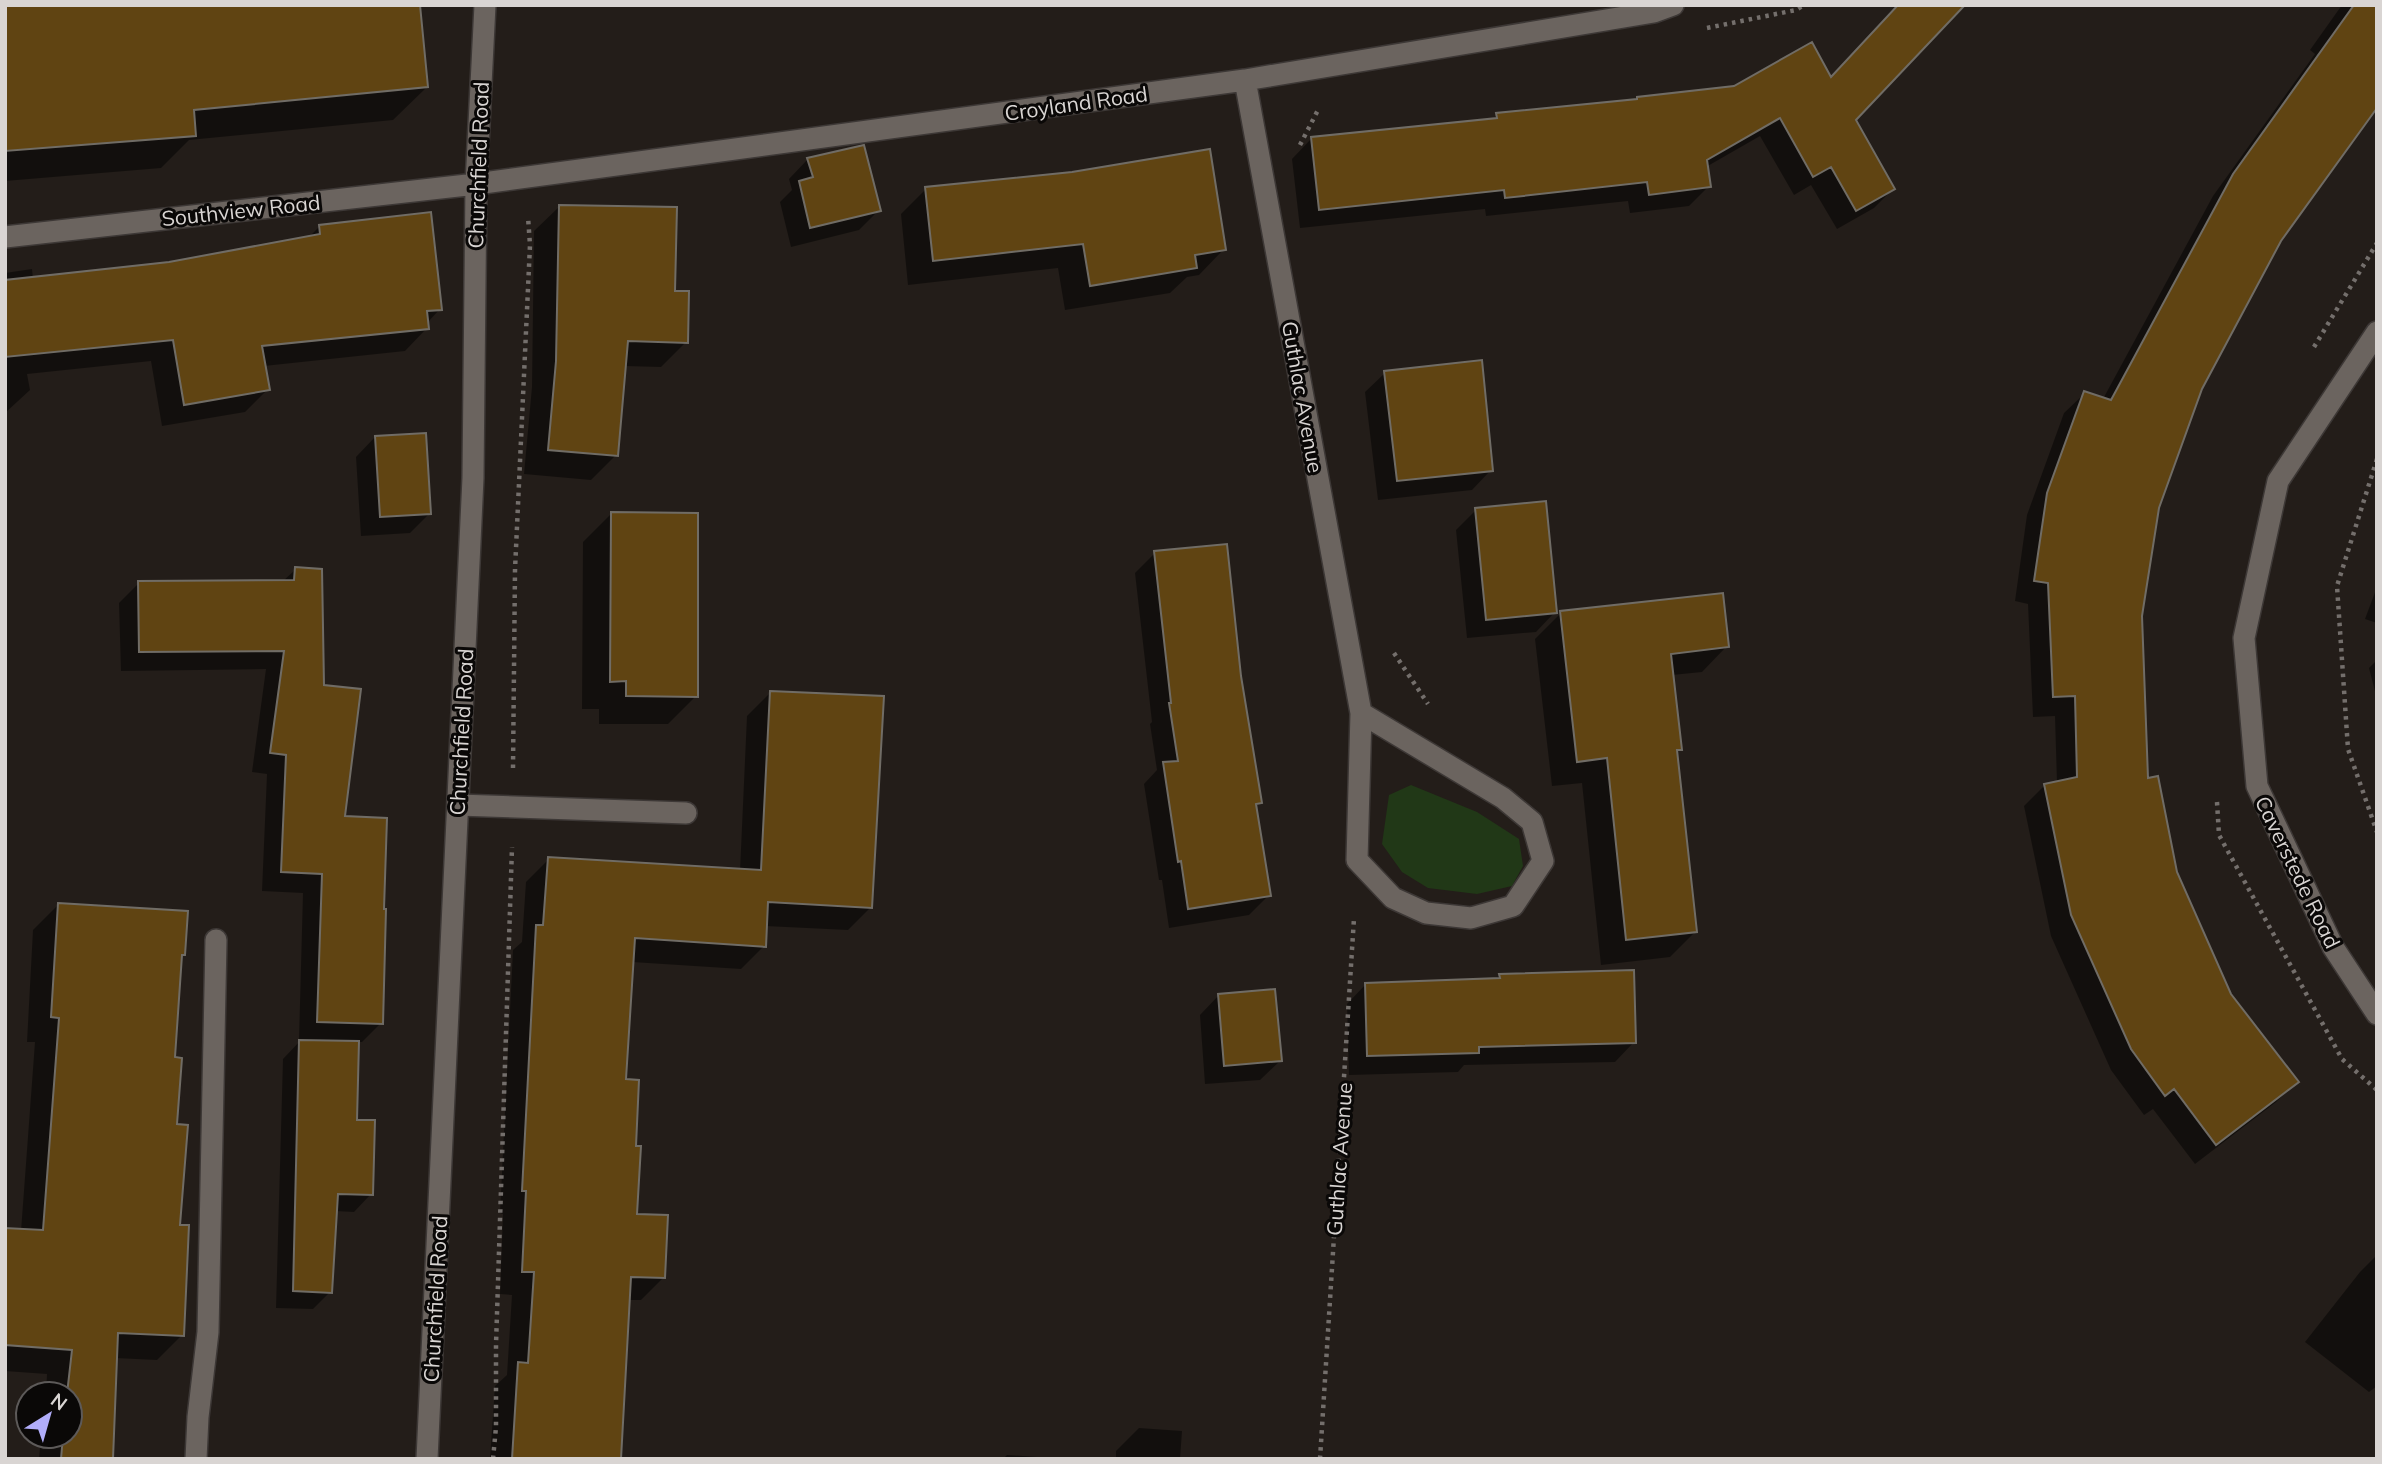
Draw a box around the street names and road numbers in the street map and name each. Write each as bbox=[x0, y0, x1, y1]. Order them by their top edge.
street label: Croyland Road bbox=[1003, 80, 1149, 126]
street label: Churchfield Road bbox=[462, 81, 494, 249]
street label: Southview Road bbox=[160, 189, 322, 231]
street label: Guthlac Avenue bbox=[1277, 319, 1329, 475]
street label: Churchfield Road bbox=[444, 648, 478, 816]
street label: Caverstede Road bbox=[2250, 792, 2346, 952]
street label: Guthlac Avenue bbox=[1321, 1081, 1357, 1237]
street label: Churchfield Road bbox=[418, 1215, 452, 1383]

